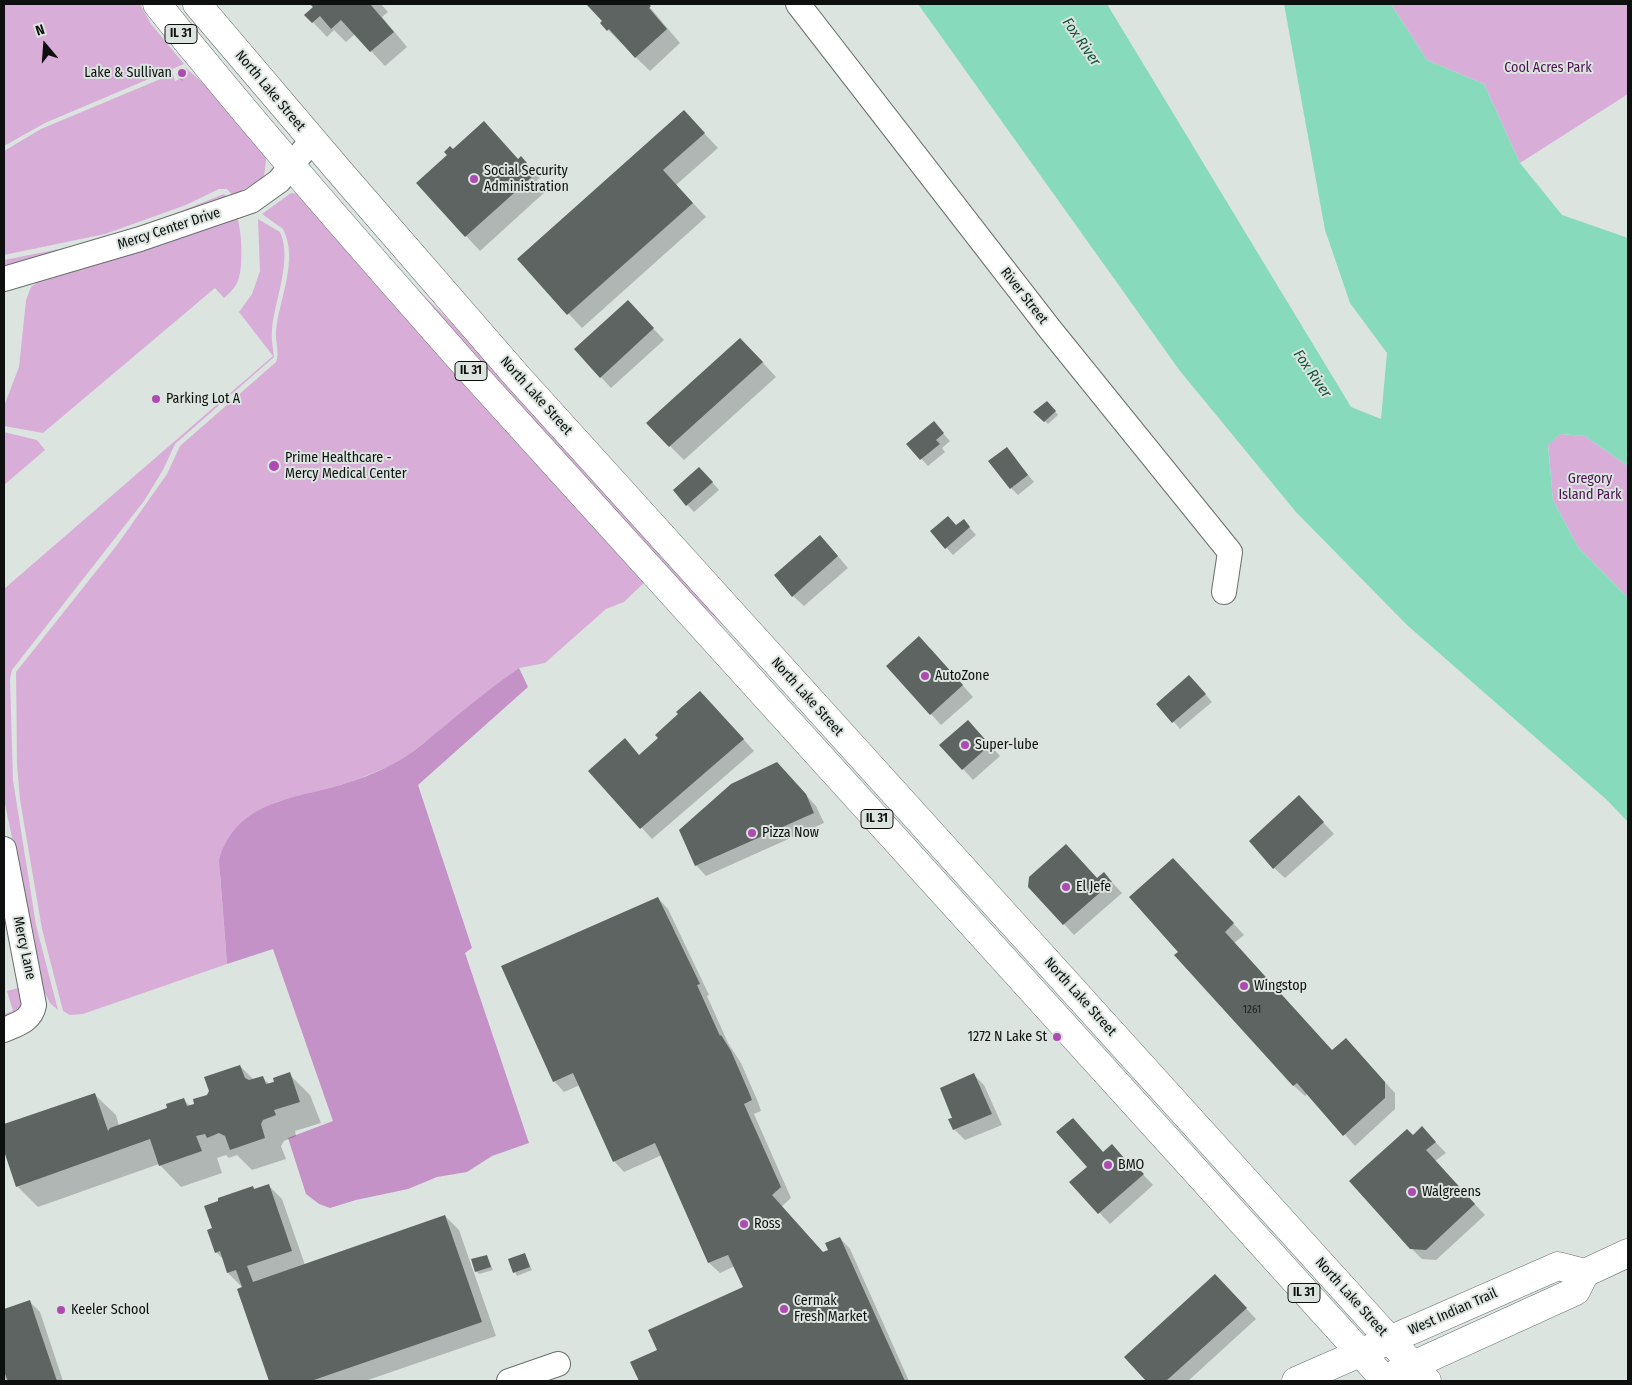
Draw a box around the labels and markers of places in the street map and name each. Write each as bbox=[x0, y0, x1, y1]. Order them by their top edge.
place label: Lake & Sullivan bbox=[84, 65, 172, 81]
marker: Lake & Sullivan bbox=[176, 67, 188, 79]
place label: Social Security Administration bbox=[484, 163, 569, 196]
marker: Social Security Administration bbox=[468, 173, 480, 185]
place label: Parking Lot A bbox=[166, 391, 240, 407]
marker: Parking Lot A bbox=[150, 393, 162, 405]
place label: Prime Healthcare - Mercy Medical Center bbox=[285, 450, 407, 482]
marker: Prime Healthcare - Mercy Medical Center bbox=[267, 459, 281, 473]
place label: AutoZone bbox=[935, 668, 989, 684]
marker: AutoZone bbox=[919, 670, 931, 682]
place label: Super-lube bbox=[975, 737, 1039, 753]
marker: Super-lube bbox=[959, 739, 971, 751]
place label: Pizza Now bbox=[762, 825, 819, 841]
marker: Pizza Now bbox=[746, 827, 758, 839]
place label: El Jefe bbox=[1076, 879, 1111, 895]
marker: El Jefe bbox=[1060, 881, 1072, 893]
place label: Wingstop bbox=[1254, 978, 1307, 994]
marker: Wingstop bbox=[1238, 980, 1250, 992]
place label: 1272 N Lake St bbox=[968, 1029, 1047, 1045]
marker: 1272 N Lake St bbox=[1051, 1031, 1063, 1043]
place label: BMO bbox=[1118, 1157, 1144, 1173]
marker: BMO bbox=[1102, 1159, 1114, 1171]
place label: Walgreens bbox=[1422, 1184, 1481, 1200]
marker: Walgreens bbox=[1406, 1186, 1418, 1198]
place label: Ross bbox=[754, 1216, 781, 1232]
marker: Ross bbox=[738, 1218, 750, 1230]
place label: Cermak Fresh Market bbox=[794, 1293, 867, 1325]
place label: Keeler School bbox=[71, 1302, 149, 1318]
marker: Cermak Fresh Market bbox=[778, 1303, 790, 1315]
marker: Keeler School bbox=[55, 1304, 67, 1316]

